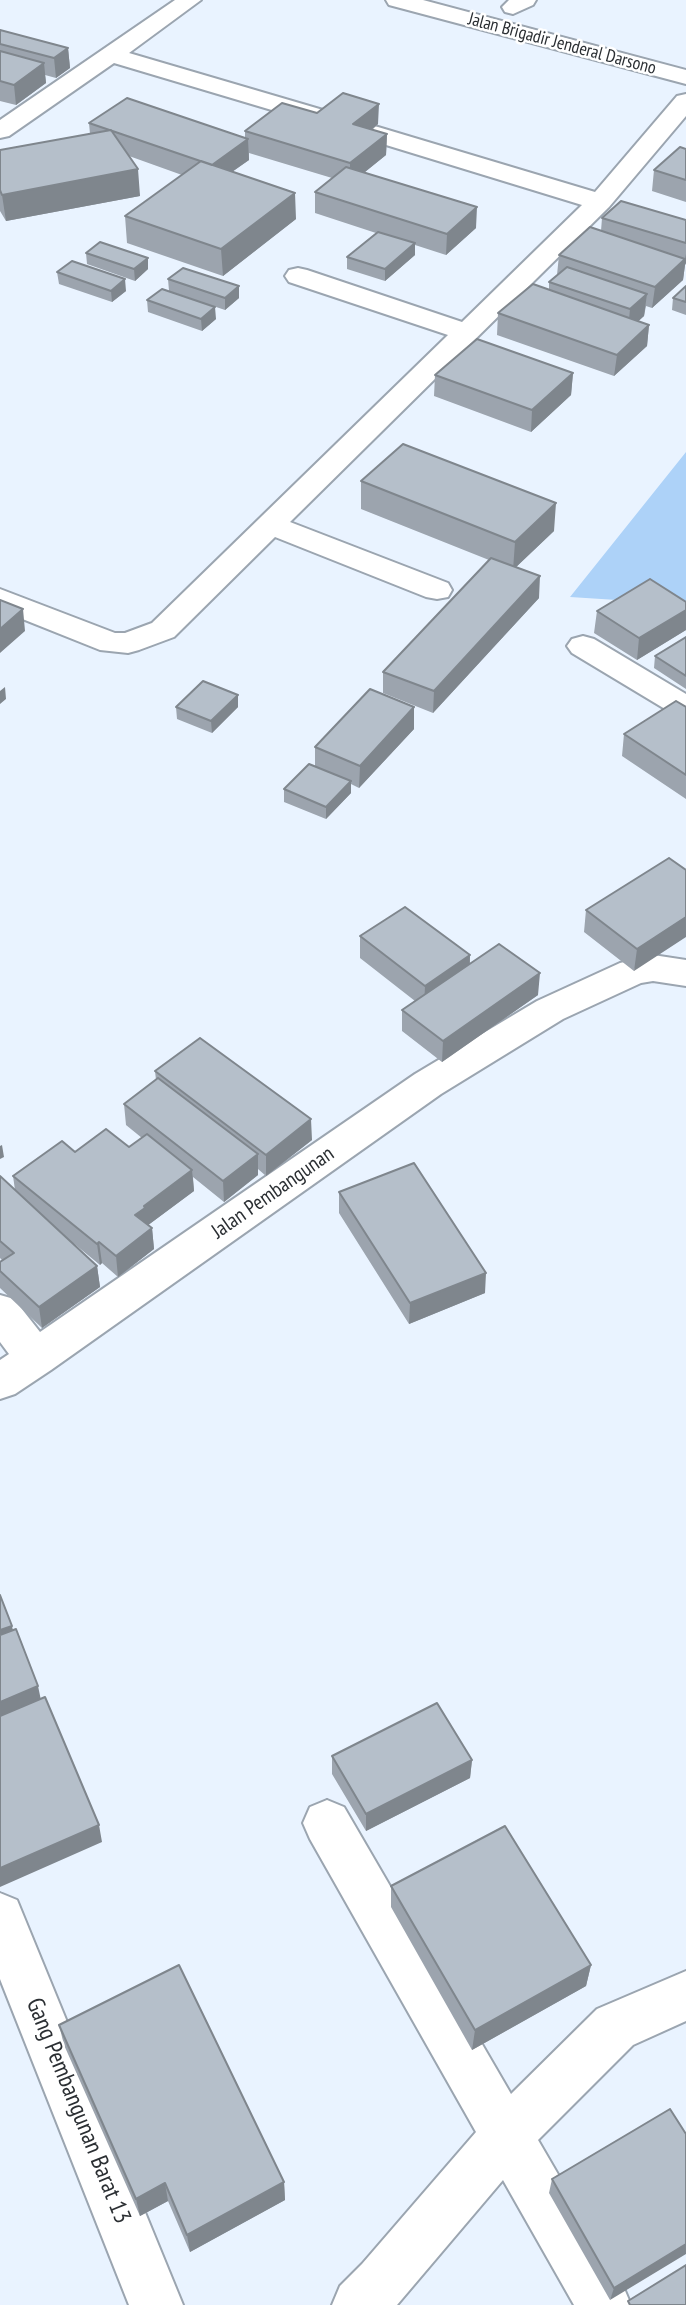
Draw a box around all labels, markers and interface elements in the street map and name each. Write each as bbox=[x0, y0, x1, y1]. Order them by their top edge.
street label: Jalan Brigadir Jenderal Darsono bbox=[466, 9, 658, 79]
street label: Jalan Pembangunan bbox=[207, 1142, 339, 1244]
street label: Gang Pembangunan Barat 13 bbox=[20, 1994, 136, 2228]

